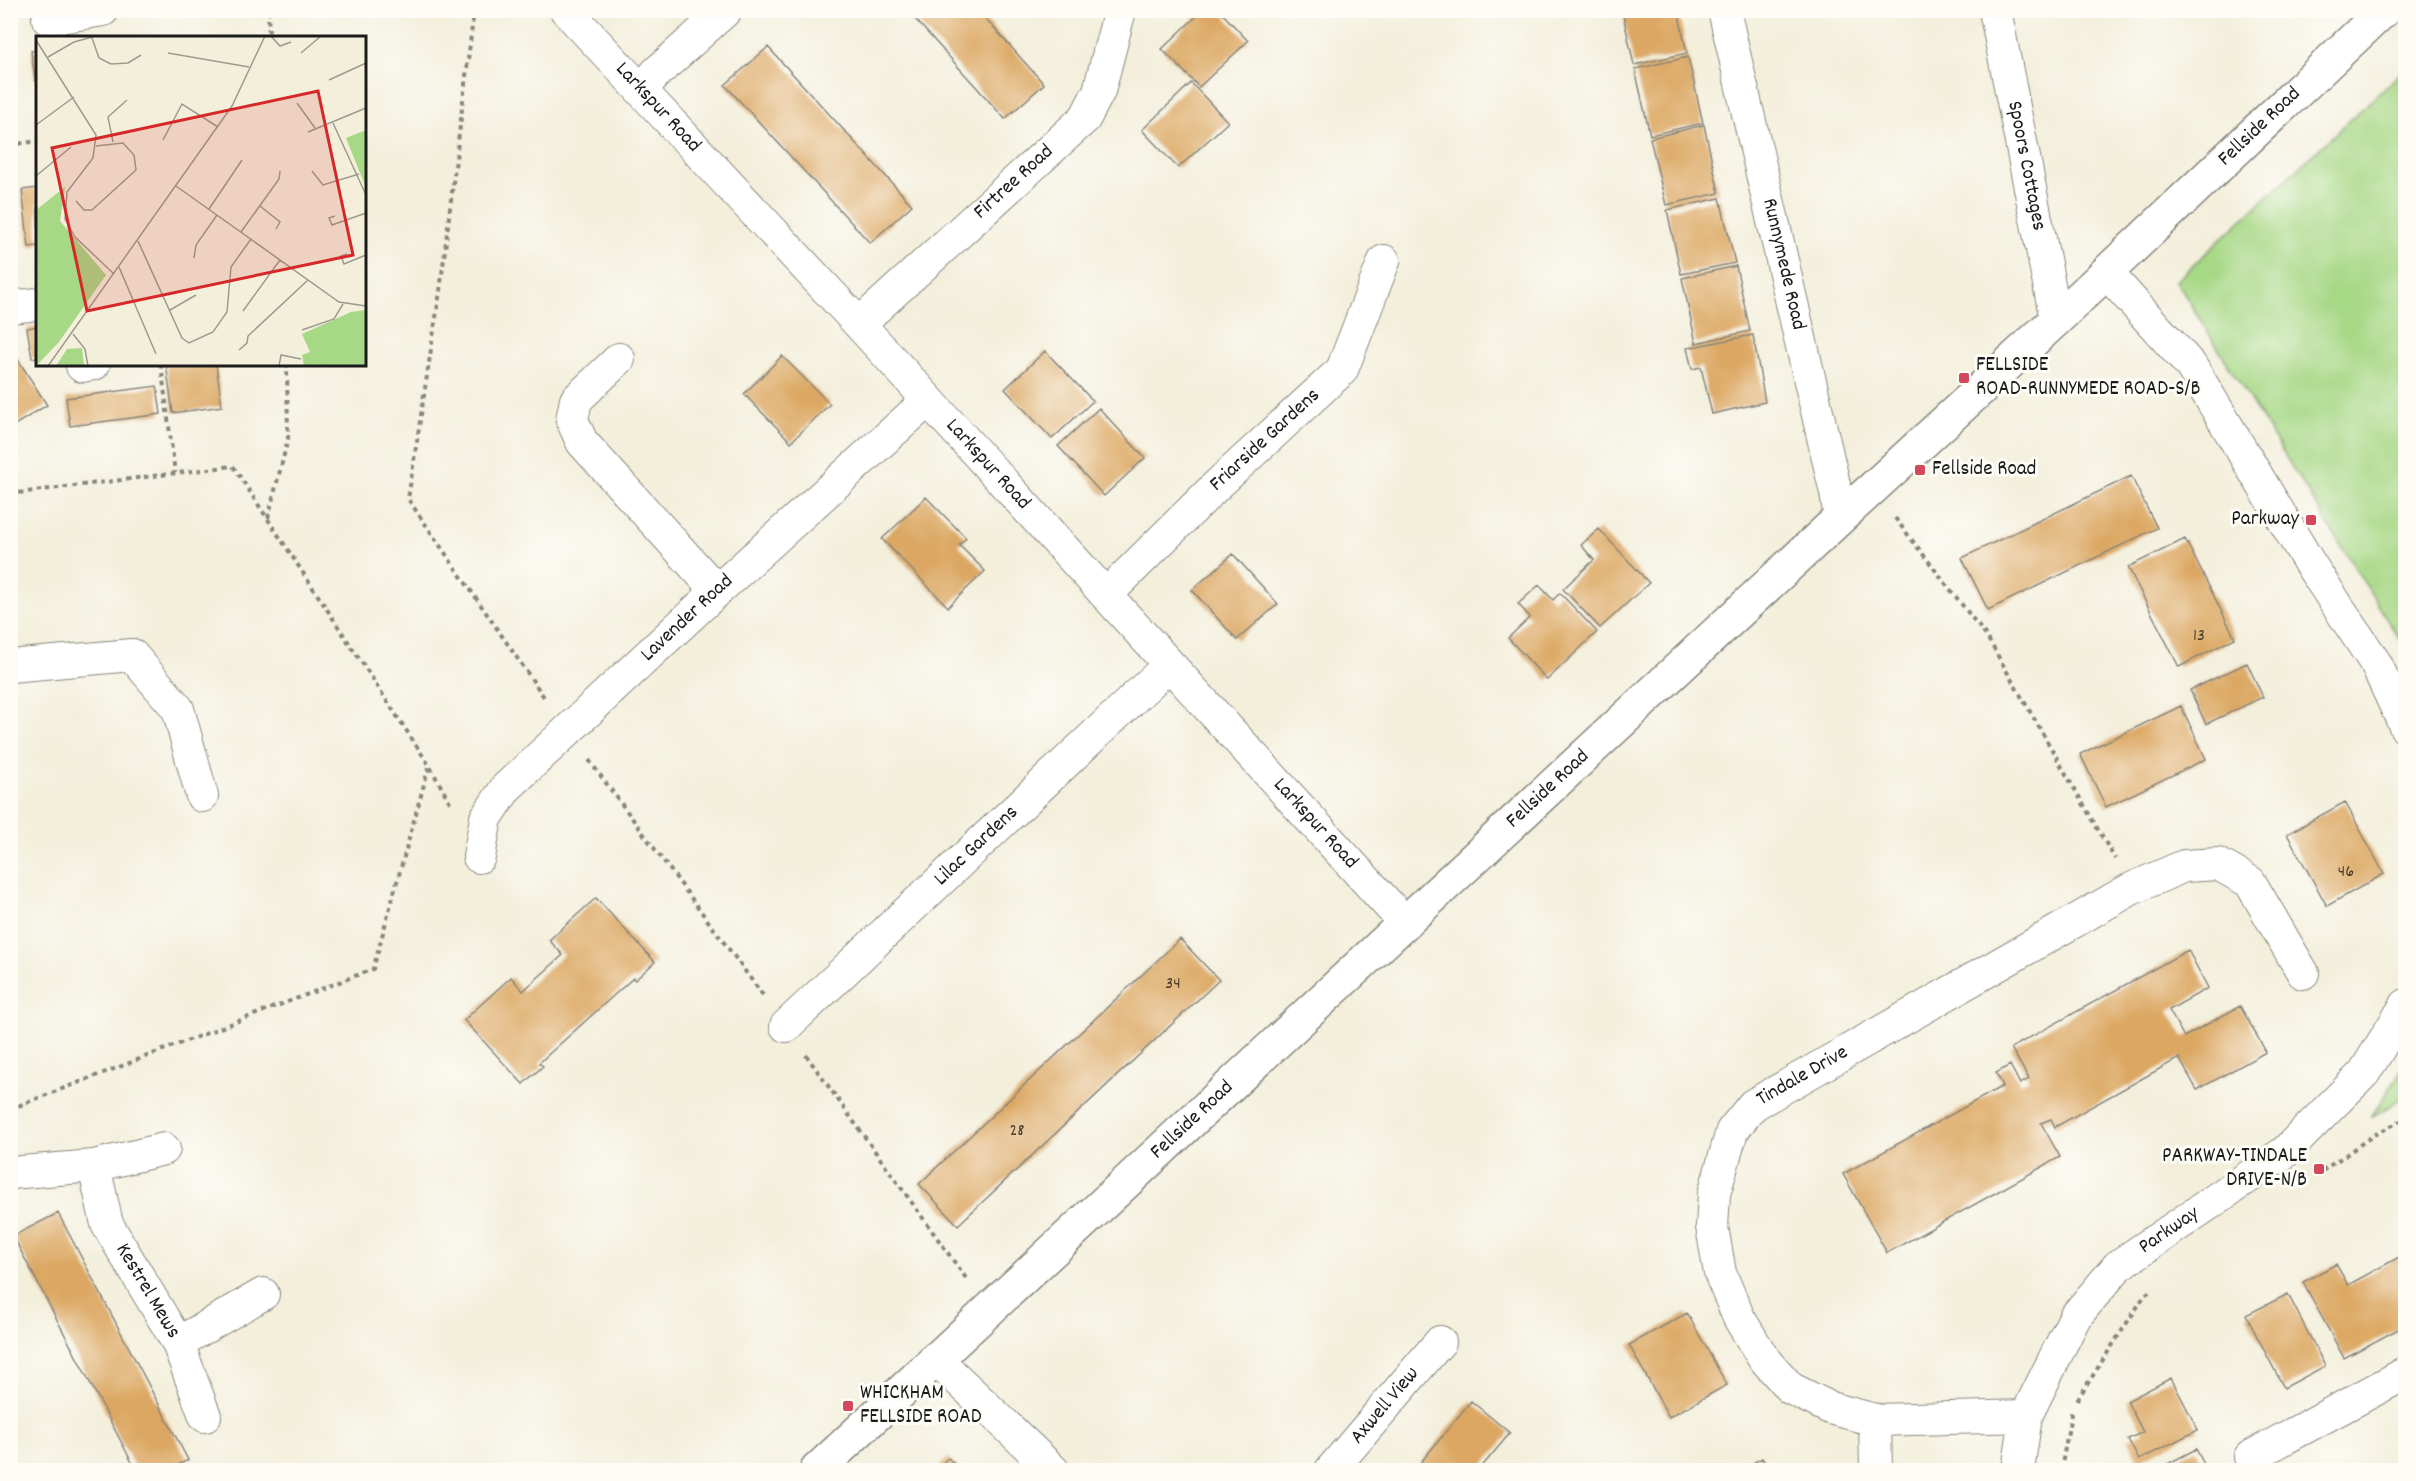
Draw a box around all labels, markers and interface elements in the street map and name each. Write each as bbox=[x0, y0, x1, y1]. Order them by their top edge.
inset map bbox=[36, 36, 366, 366]
street label: Larkspur Road bbox=[607, 56, 707, 160]
street label: Fellside Road bbox=[2212, 80, 2308, 174]
street label: Spoors Cottages bbox=[1998, 99, 2053, 233]
street label: Firtree Road bbox=[967, 138, 1061, 227]
street label: Runnymede Road bbox=[1753, 196, 1813, 333]
place label: FELLSIDE ROAD-RUNNYMEDE ROAD-S/B bbox=[1976, 351, 2201, 405]
marker: FELLSIDE ROAD-RUNNYMEDE ROAD-S/B bbox=[1957, 371, 1971, 385]
street label: Friarside Gardens bbox=[1203, 382, 1327, 499]
street label: Larkspur Road bbox=[938, 412, 1037, 517]
place label: Fellside Road bbox=[1932, 455, 2036, 485]
marker: Fellside Road bbox=[1913, 463, 1927, 477]
place label: Parkway bbox=[2231, 505, 2299, 535]
marker: Parkway bbox=[2304, 513, 2318, 527]
street label: Lavender Road bbox=[634, 568, 741, 669]
house number: 13 bbox=[2193, 624, 2205, 649]
street label: Fellside Road bbox=[1500, 743, 1597, 836]
street label: Larkspur Road bbox=[1265, 772, 1364, 876]
street label: Lilac Gardens bbox=[928, 799, 1026, 894]
house number: 46 bbox=[2338, 860, 2354, 885]
house number: 34 bbox=[1165, 972, 1181, 997]
street label: Tindale Drive bbox=[1751, 1038, 1854, 1115]
street label: Fellside Road bbox=[1144, 1074, 1241, 1167]
house number: 28 bbox=[1009, 1119, 1025, 1144]
place label: PARKWAY-TINDALE DRIVE-N/B bbox=[2162, 1142, 2307, 1196]
marker: PARKWAY-TINDALE DRIVE-N/B bbox=[2312, 1162, 2326, 1176]
street label: Parkway bbox=[2133, 1199, 2206, 1262]
street label: Kestrel Mews bbox=[107, 1238, 187, 1345]
street label: Axwell View bbox=[1344, 1361, 1427, 1451]
place label: WHICKHAM FELLSIDE ROAD bbox=[860, 1379, 982, 1433]
marker: WHICKHAM FELLSIDE ROAD bbox=[841, 1399, 855, 1413]

